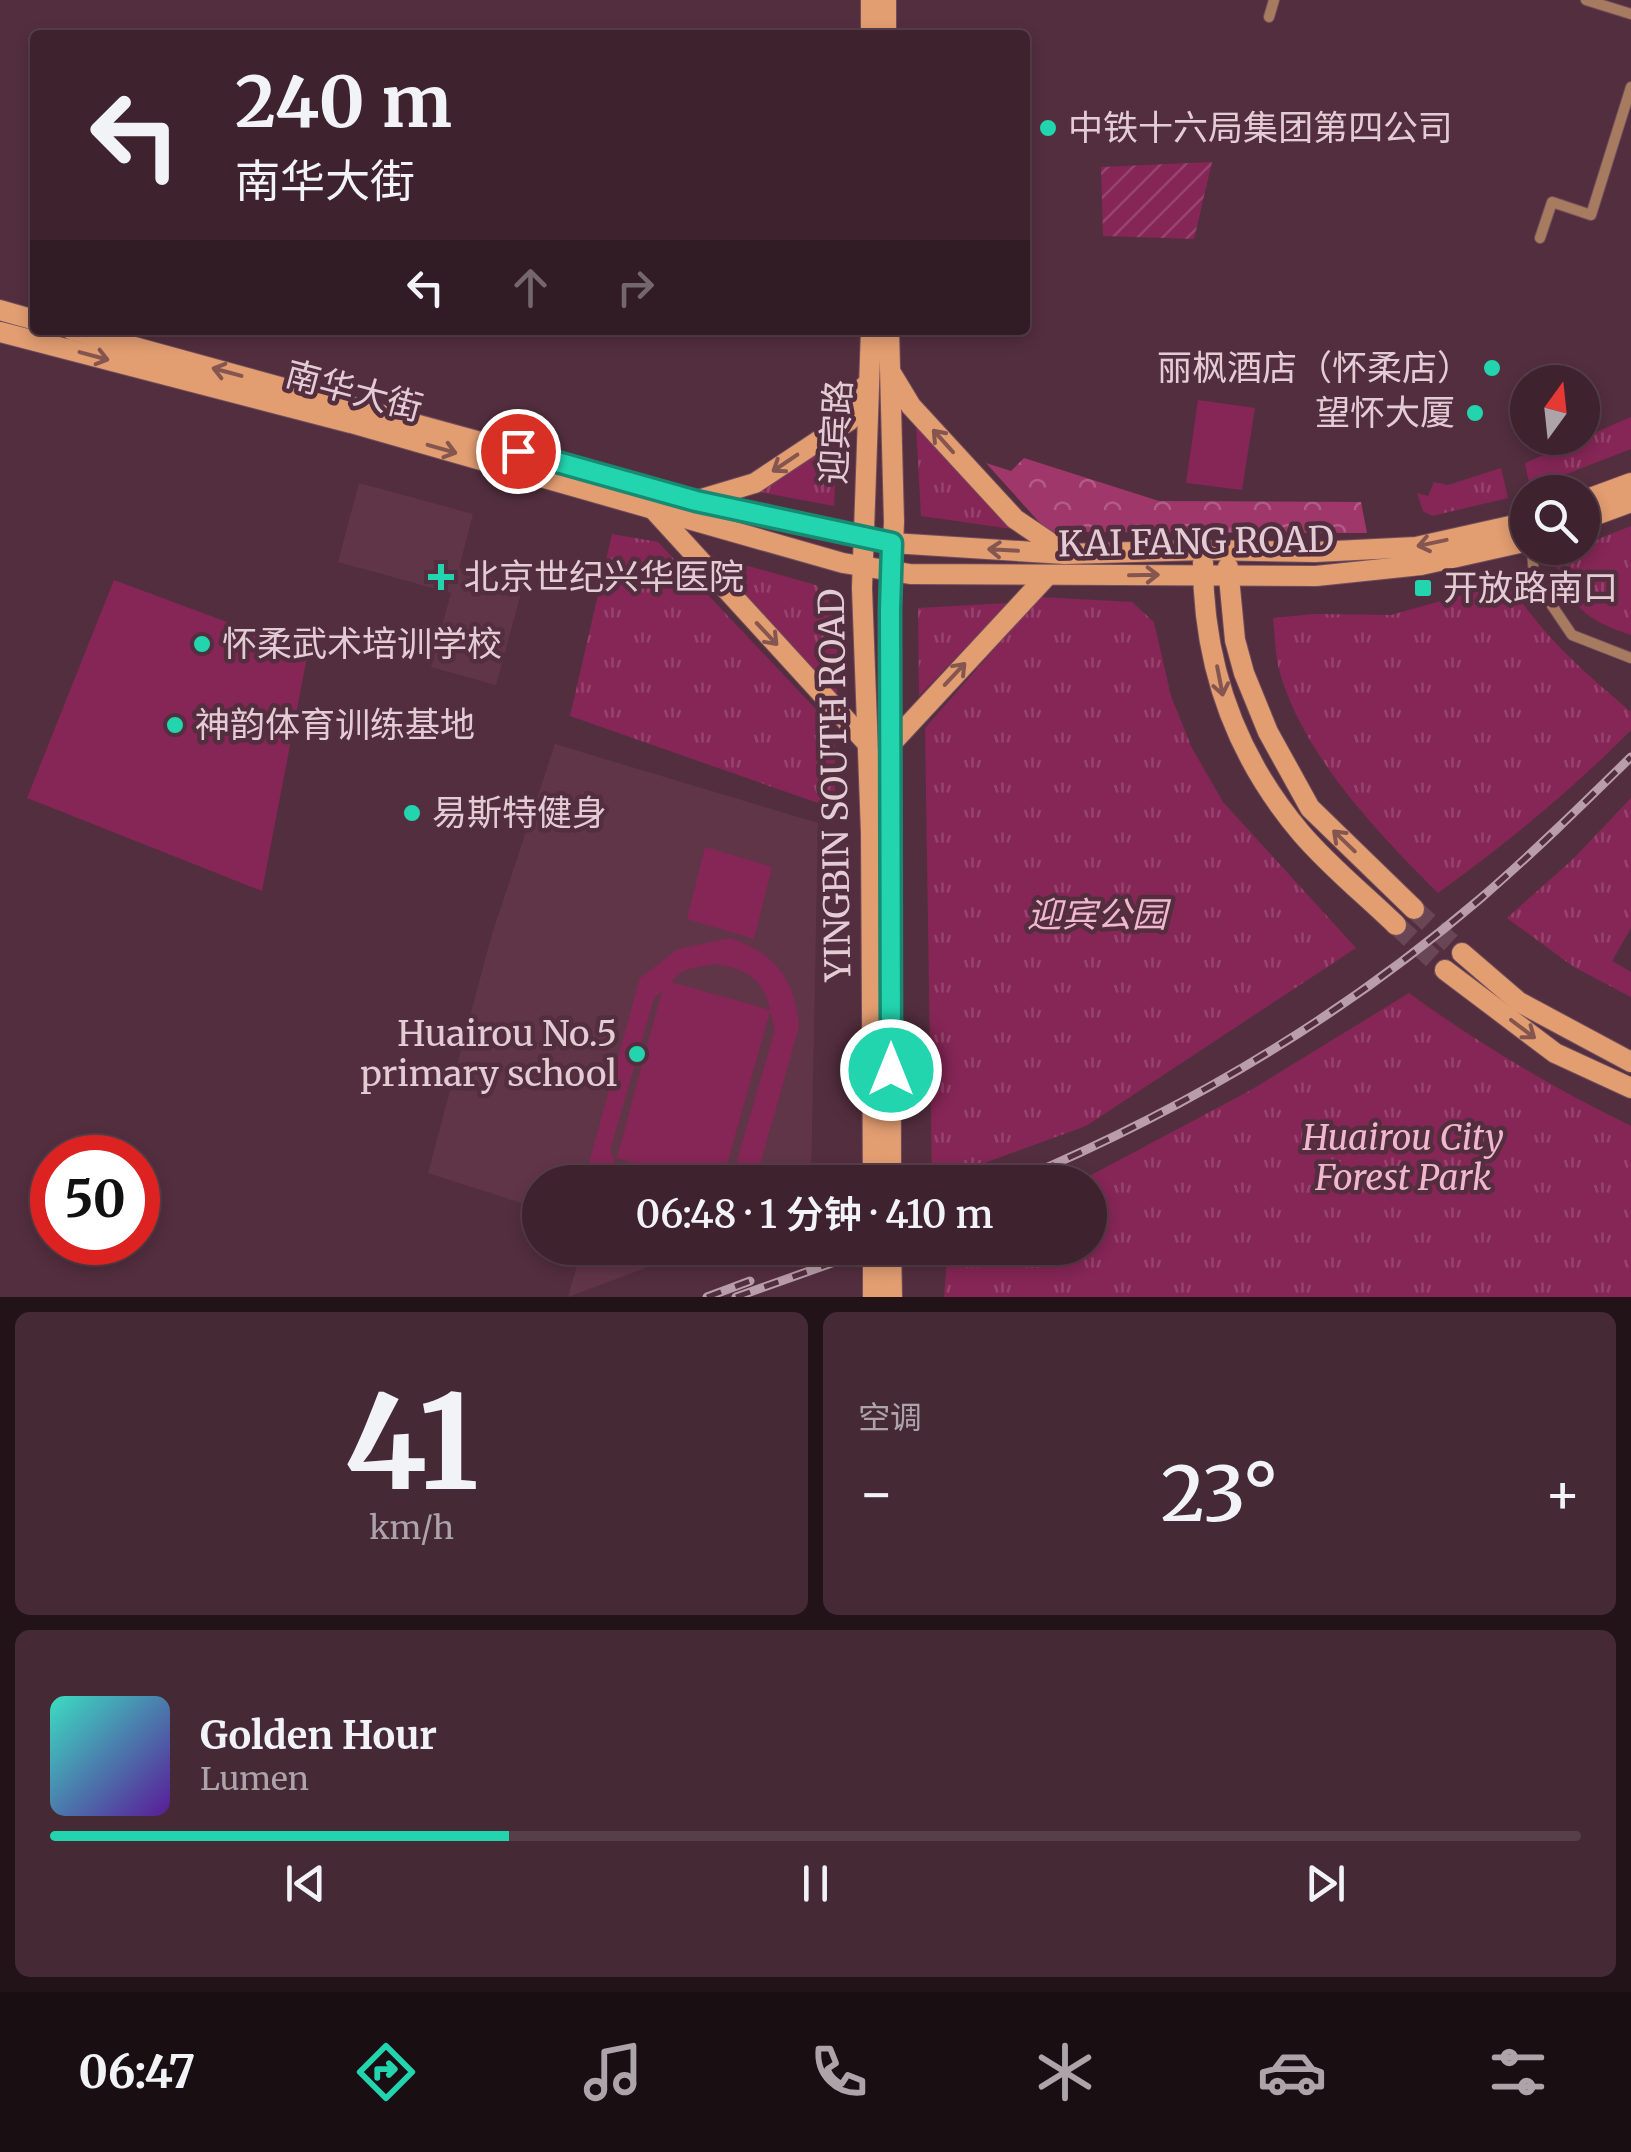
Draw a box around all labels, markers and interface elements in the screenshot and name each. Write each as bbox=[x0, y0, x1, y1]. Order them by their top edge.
text: 240 m bbox=[235, 58, 452, 146]
icon: left bbox=[70, 70, 200, 200]
place label: 中铁十六局集团第四公司 bbox=[1068, 106, 1453, 150]
marker: 中铁十六局集团第四公司 bbox=[1037, 117, 1059, 139]
text: 南华大街 bbox=[235, 153, 415, 209]
icon: left bbox=[398, 260, 453, 315]
icon: ahead bbox=[503, 260, 558, 315]
icon: right bbox=[608, 260, 663, 315]
place label: 丽枫酒店（怀柔店） bbox=[1157, 346, 1472, 390]
one-way arrow bbox=[78, 348, 109, 367]
street label: 南华大街 bbox=[281, 352, 427, 430]
marker: 丽枫酒店（怀柔店） bbox=[1481, 357, 1503, 379]
one-way arrow bbox=[212, 362, 244, 381]
north arrow bbox=[1510, 365, 1600, 455]
map controls bbox=[1510, 365, 1600, 565]
street label: 迎宾路 bbox=[811, 378, 861, 486]
place label: 望怀大厦 bbox=[1315, 391, 1455, 435]
marker: 望怀大厦 bbox=[1464, 402, 1486, 424]
pin bbox=[476, 409, 561, 494]
icon: arrive bbox=[491, 424, 546, 479]
one-way arrow bbox=[932, 429, 955, 454]
one-way arrow bbox=[426, 441, 457, 459]
one-way arrow bbox=[771, 452, 799, 473]
button: search bbox=[1510, 475, 1600, 565]
street label: KAI FANG ROAD bbox=[1058, 518, 1334, 566]
one-way arrow bbox=[1417, 535, 1449, 553]
one-way arrow bbox=[988, 540, 1020, 559]
place label: 北京世纪兴华医院 bbox=[464, 555, 744, 599]
marker: 北京世纪兴华医院 bbox=[428, 564, 454, 590]
one-way arrow bbox=[1126, 566, 1159, 584]
place label: 开放路南口 bbox=[1443, 566, 1618, 610]
marker: 开放路南口 bbox=[1412, 577, 1434, 599]
street label: YINGBIN SOUTH ROAD bbox=[810, 588, 860, 983]
one-way arrow bbox=[755, 621, 779, 645]
place label: 怀柔武术培训学校 bbox=[222, 622, 502, 666]
marker: 怀柔武术培训学校 bbox=[191, 633, 213, 655]
one-way arrow bbox=[943, 663, 967, 687]
one-way arrow bbox=[1211, 664, 1230, 696]
place label: 神韵体育训练基地 bbox=[195, 703, 475, 747]
marker: 神韵体育训练基地 bbox=[164, 714, 186, 736]
place label: 易斯特健身 bbox=[432, 791, 607, 835]
marker: 易斯特健身 bbox=[401, 802, 423, 824]
one-way arrow bbox=[1332, 829, 1356, 853]
park label: 迎宾公园 bbox=[1027, 893, 1172, 937]
place label: Huairou No.5 primary school bbox=[360, 1012, 617, 1096]
position arrow bbox=[839, 1018, 943, 1122]
one-way arrow bbox=[1509, 1018, 1536, 1039]
marker: Huairou No.5 primary school bbox=[626, 1043, 648, 1065]
park label: Huairou City Forest Park bbox=[1301, 1116, 1504, 1200]
speed limit sign: 50 bbox=[30, 1135, 160, 1265]
text: 06:48 · 1 分钟 · 410 m bbox=[635, 1191, 994, 1238]
text: 41 bbox=[344, 1361, 479, 1524]
text: 空调 bbox=[858, 1398, 922, 1438]
text: 23° bbox=[1161, 1447, 1278, 1541]
text: − bbox=[858, 1459, 895, 1528]
text: + bbox=[1544, 1459, 1581, 1528]
text: km/h bbox=[369, 1508, 454, 1548]
text: Golden Hour bbox=[200, 1712, 437, 1759]
text: Lumen bbox=[200, 1759, 309, 1799]
icon: previous bbox=[278, 1856, 333, 1911]
icon: pause bbox=[788, 1856, 843, 1911]
icon: next bbox=[1298, 1856, 1353, 1911]
icon: directions bbox=[351, 2037, 421, 2107]
icon: music bbox=[578, 2037, 648, 2107]
icon: phone bbox=[804, 2037, 874, 2107]
icon: climate bbox=[1030, 2037, 1100, 2107]
icon: car bbox=[1257, 2037, 1327, 2107]
icon: filters bbox=[1483, 2037, 1553, 2107]
text: 06:47 bbox=[78, 2044, 195, 2100]

